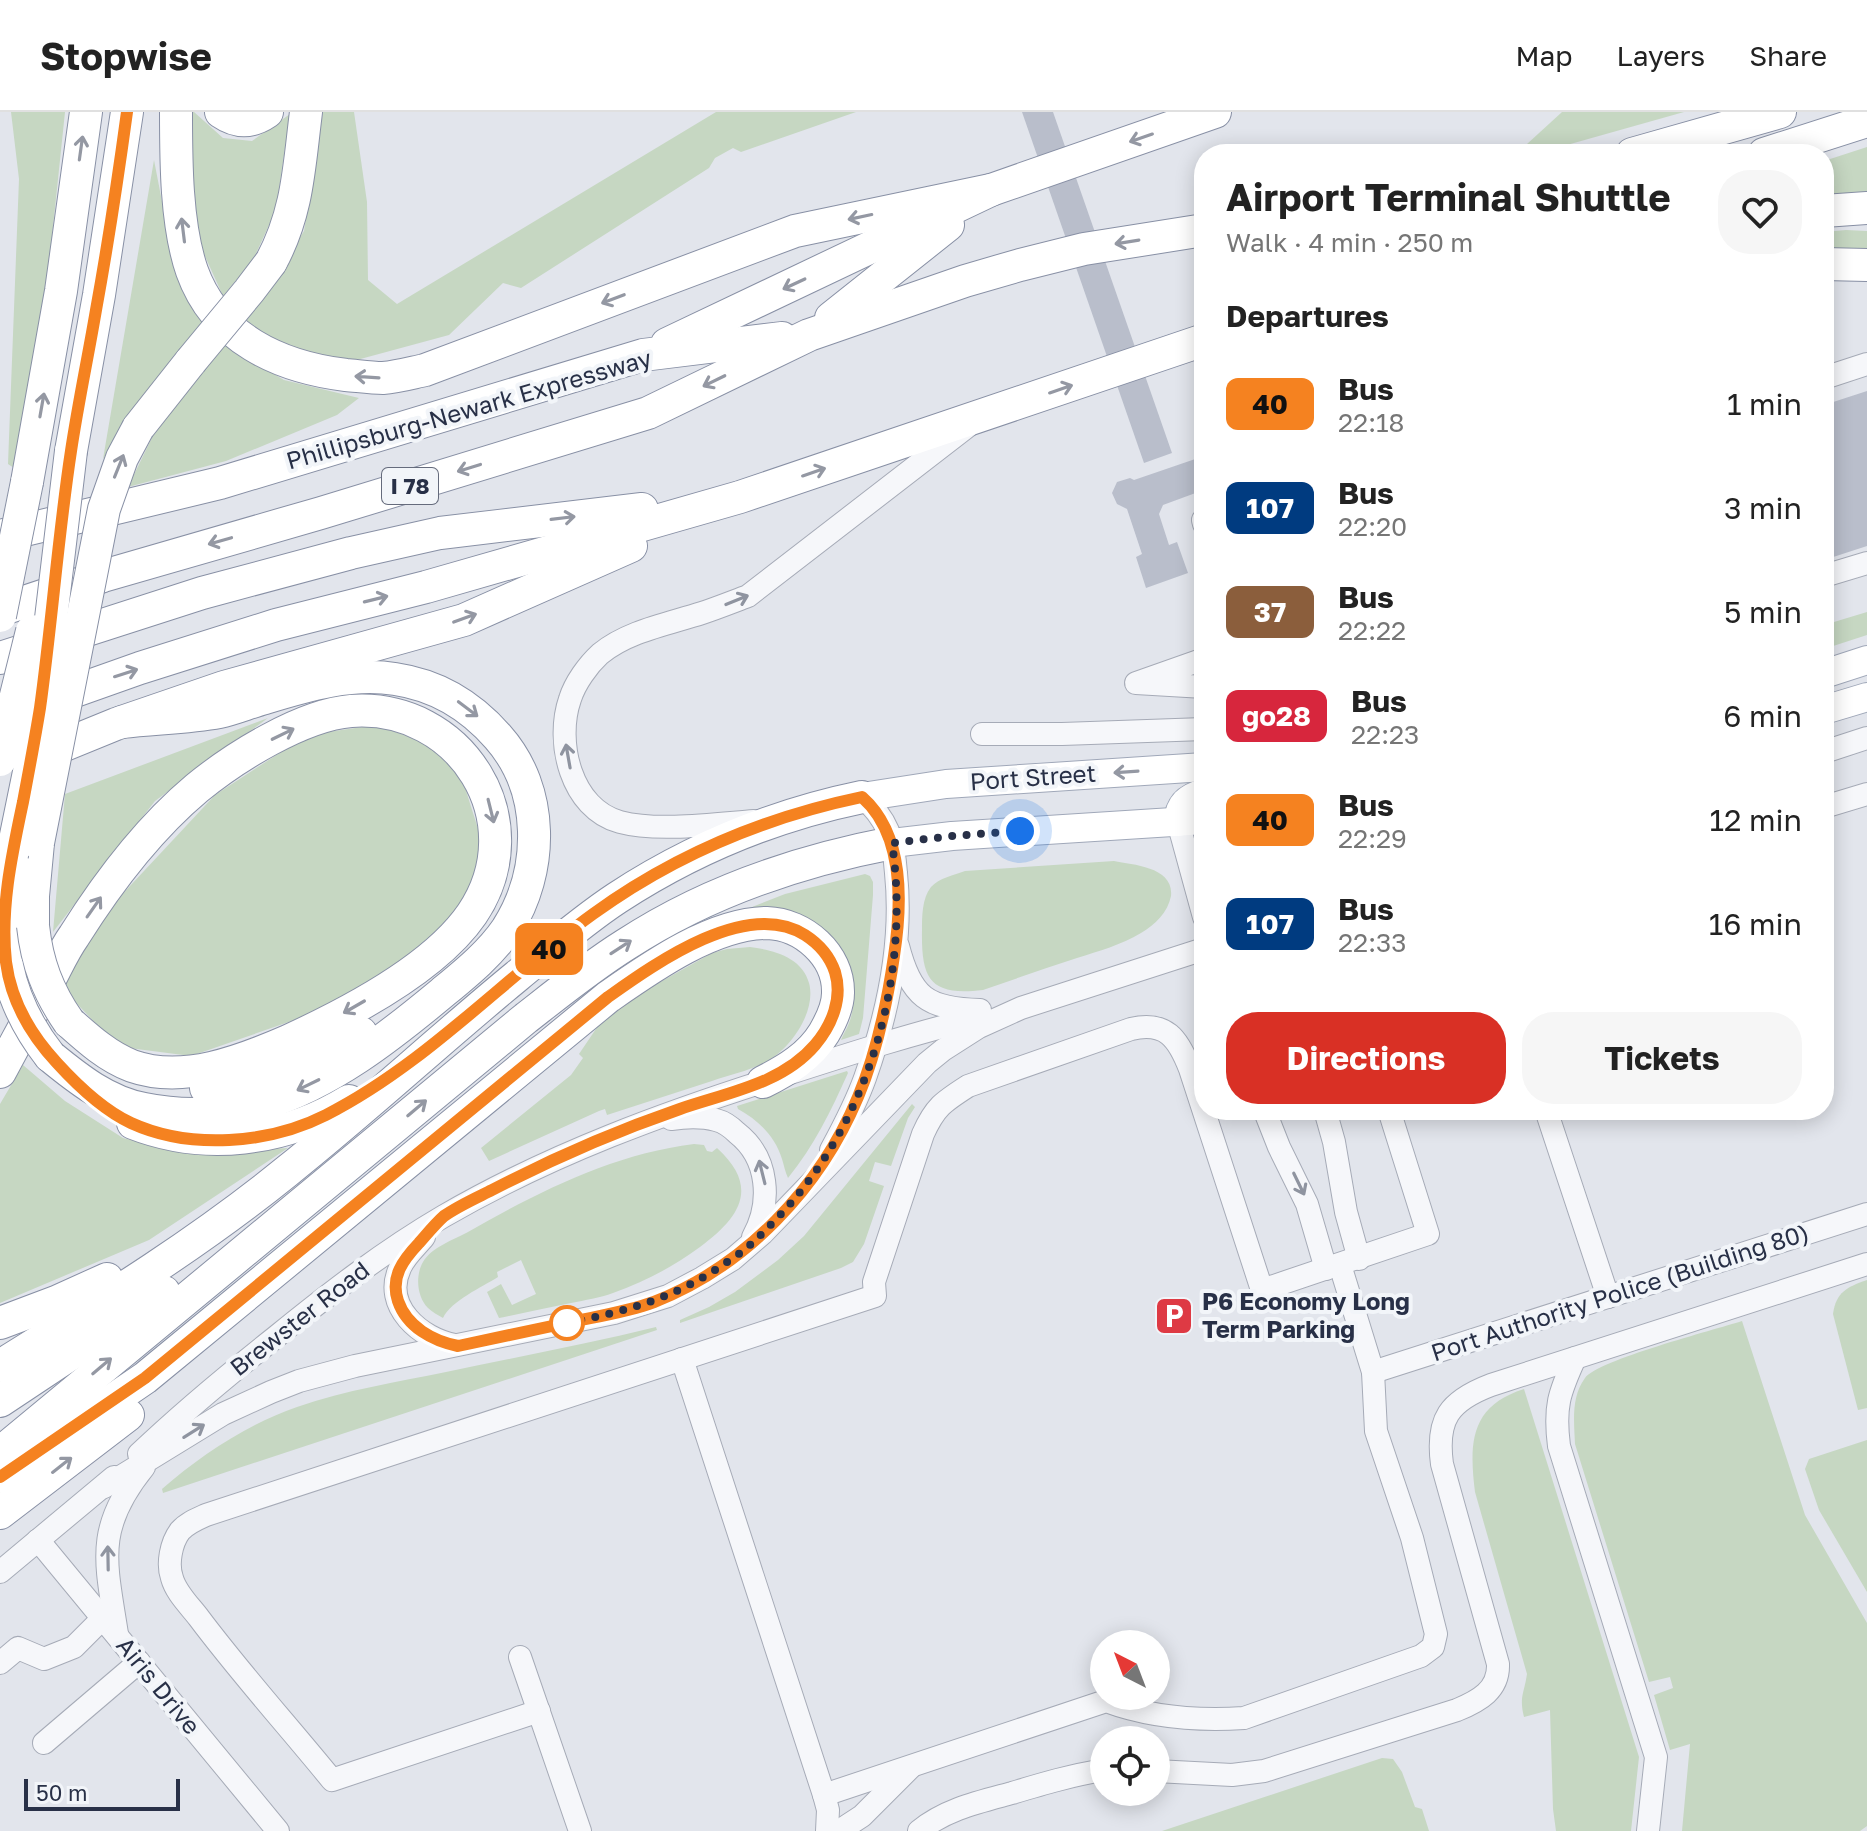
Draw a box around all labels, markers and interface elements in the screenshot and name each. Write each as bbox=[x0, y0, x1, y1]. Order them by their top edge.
text: Stopwise bbox=[40, 33, 212, 78]
text: Map bbox=[1515, 39, 1573, 72]
text: Layers bbox=[1617, 39, 1705, 72]
text: Share bbox=[1749, 39, 1827, 72]
one-way arrow bbox=[1129, 131, 1154, 146]
one-way arrow bbox=[74, 136, 89, 161]
button: heart bbox=[1718, 170, 1802, 254]
text: Airport Terminal Shuttle bbox=[1226, 174, 1671, 219]
one-way arrow bbox=[847, 210, 873, 225]
one-way arrow bbox=[175, 218, 190, 243]
text: Walk · 4 min · 250 m bbox=[1226, 227, 1473, 258]
one-way arrow bbox=[1115, 235, 1140, 250]
one-way arrow bbox=[782, 277, 806, 292]
one-way arrow bbox=[601, 293, 626, 307]
text: Departures bbox=[1226, 298, 1389, 334]
street label: Phillipsburg-Newark Expressway bbox=[283, 342, 654, 475]
one-way arrow bbox=[354, 369, 381, 384]
text: Bus bbox=[1338, 371, 1394, 407]
one-way arrow bbox=[702, 374, 726, 389]
one-way arrow bbox=[1048, 381, 1073, 396]
text: 1 min bbox=[1727, 386, 1802, 422]
text: 40 bbox=[1252, 387, 1288, 420]
one-way arrow bbox=[35, 393, 50, 418]
text: 22:18 bbox=[1338, 407, 1404, 438]
one-way arrow bbox=[113, 454, 127, 479]
one-way arrow bbox=[457, 461, 483, 476]
one-way arrow bbox=[802, 464, 827, 479]
road number: I 78 bbox=[382, 468, 438, 504]
text: Bus bbox=[1338, 475, 1394, 511]
text: 3 min bbox=[1724, 490, 1802, 526]
text: 107 bbox=[1246, 491, 1294, 524]
one-way arrow bbox=[549, 511, 576, 526]
text: 22:20 bbox=[1338, 511, 1407, 542]
one-way arrow bbox=[208, 535, 233, 549]
text: Bus bbox=[1338, 579, 1394, 615]
one-way arrow bbox=[362, 591, 388, 606]
one-way arrow bbox=[724, 591, 748, 606]
text: 5 min bbox=[1724, 594, 1802, 630]
text: 37 bbox=[1254, 595, 1286, 628]
one-way arrow bbox=[452, 610, 477, 625]
text: 22:22 bbox=[1338, 615, 1406, 646]
one-way arrow bbox=[113, 665, 139, 680]
text: Bus bbox=[1351, 683, 1407, 719]
text: 6 min bbox=[1723, 698, 1802, 734]
text: go28 bbox=[1242, 699, 1311, 732]
one-way arrow bbox=[456, 701, 478, 718]
text: 22:23 bbox=[1351, 719, 1419, 750]
one-way arrow bbox=[271, 726, 295, 741]
one-way arrow bbox=[559, 744, 574, 770]
street label: Port Street bbox=[969, 758, 1097, 795]
one-way arrow bbox=[1113, 765, 1140, 780]
text: Bus bbox=[1338, 787, 1394, 823]
one-way arrow bbox=[485, 798, 500, 824]
text: 12 min bbox=[1710, 802, 1802, 838]
text: 40 bbox=[1252, 803, 1288, 836]
your location bbox=[1000, 811, 1040, 851]
text: 22:29 bbox=[1338, 823, 1407, 854]
text: Bus bbox=[1338, 891, 1394, 927]
one-way arrow bbox=[85, 897, 102, 918]
text: 16 min bbox=[1709, 906, 1802, 942]
text: 107 bbox=[1246, 907, 1294, 940]
line badge: 40 bbox=[513, 923, 585, 975]
text: 22:33 bbox=[1338, 927, 1406, 958]
text: 40 bbox=[531, 932, 567, 965]
one-way arrow bbox=[610, 939, 632, 956]
one-way arrow bbox=[342, 1000, 366, 1015]
button: Directions bbox=[1226, 1012, 1506, 1104]
button: Tickets bbox=[1522, 1012, 1802, 1104]
one-way arrow bbox=[297, 1078, 321, 1093]
one-way arrow bbox=[406, 1099, 427, 1117]
one-way arrow bbox=[753, 1160, 768, 1186]
one-way arrow bbox=[1291, 1172, 1307, 1196]
street label: Port Authority Police (Building 80) bbox=[1427, 1217, 1812, 1366]
street label: Brewster Road bbox=[224, 1254, 374, 1381]
place label: P6 Economy Long Term Parking bbox=[1202, 1286, 1410, 1343]
parking icon: P6 Economy Long Term Parking bbox=[1153, 1295, 1195, 1337]
unlabelled marker bbox=[550, 1306, 584, 1340]
one-way arrow bbox=[92, 1357, 112, 1375]
one-way arrow bbox=[182, 1422, 205, 1438]
one-way arrow bbox=[51, 1457, 72, 1474]
one-way arrow bbox=[100, 1545, 115, 1572]
north arrow bbox=[1090, 1630, 1170, 1710]
map controls bbox=[1090, 1630, 1170, 1806]
street label: Airis Drive bbox=[111, 1631, 207, 1739]
button: locate bbox=[1090, 1726, 1170, 1806]
scale bar bbox=[24, 1775, 180, 1811]
text: 50 m bbox=[36, 1779, 87, 1806]

